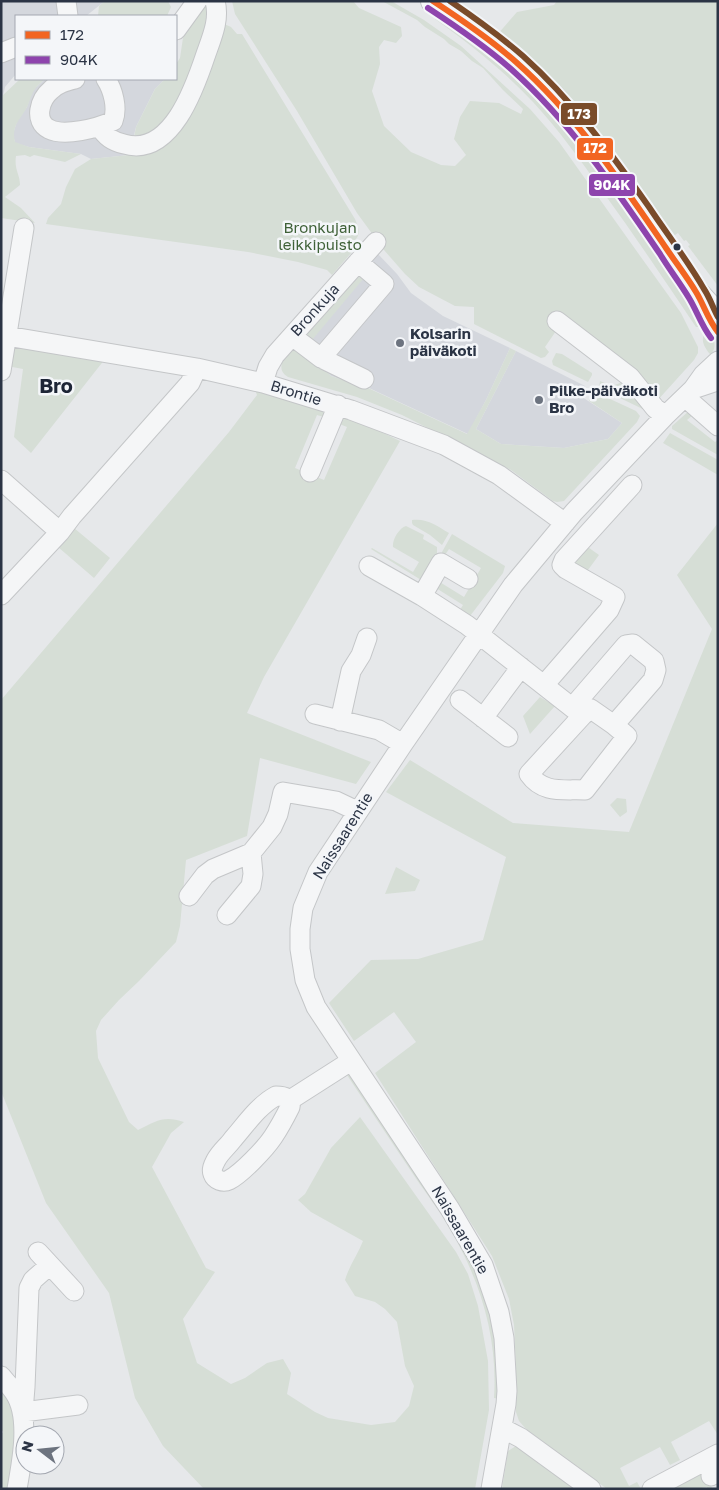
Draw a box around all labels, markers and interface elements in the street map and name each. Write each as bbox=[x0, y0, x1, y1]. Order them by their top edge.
legend bbox=[15, 15, 178, 80]
text: 172 bbox=[60, 25, 84, 43]
text: 904K bbox=[60, 50, 98, 68]
line badge: 173 bbox=[560, 102, 598, 126]
text: 173 bbox=[567, 105, 591, 122]
line badge: 172 bbox=[576, 137, 614, 161]
text: 172 bbox=[583, 139, 607, 156]
line badge: 904K bbox=[588, 173, 636, 197]
text: 904K bbox=[594, 176, 630, 193]
park label: Bronkujan leikkipuisto bbox=[278, 218, 362, 253]
unlabelled marker bbox=[672, 242, 682, 252]
street label: Bronkuja bbox=[286, 280, 342, 339]
place label: Kolsarin päiväkoti bbox=[410, 324, 477, 359]
marker: Kolsarin päiväkoti bbox=[394, 337, 406, 349]
district label: Bro bbox=[39, 373, 73, 397]
street label: Brontie bbox=[269, 376, 324, 408]
place label: Pilke-päiväkoti Bro bbox=[549, 381, 658, 416]
marker: Pilke-päiväkoti Bro bbox=[533, 394, 545, 406]
street label: Naissaarentie bbox=[308, 788, 376, 882]
street label: Naissaarentie bbox=[428, 1182, 494, 1277]
north arrow bbox=[15, 1425, 65, 1475]
text: N bbox=[17, 1439, 37, 1454]

